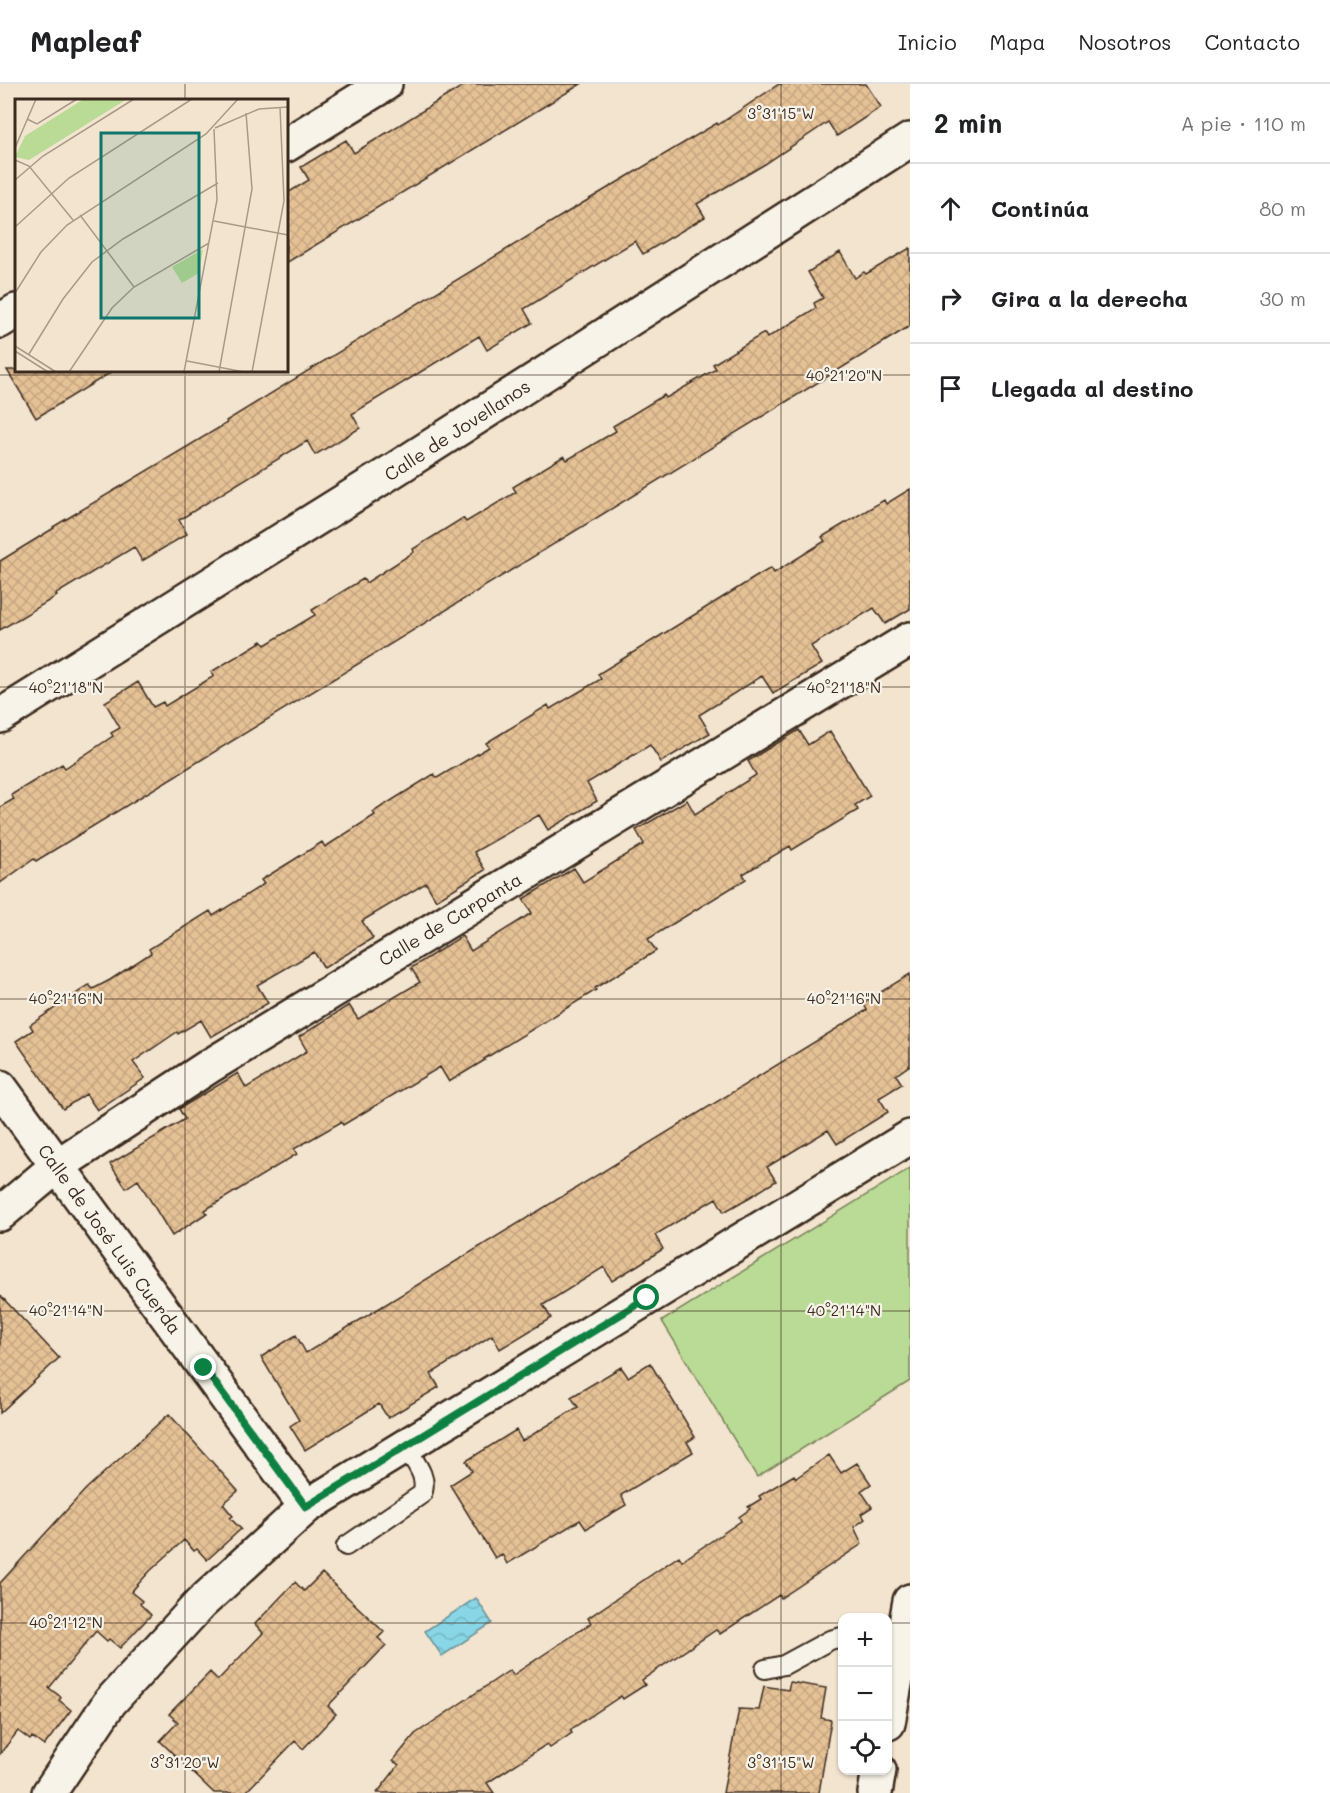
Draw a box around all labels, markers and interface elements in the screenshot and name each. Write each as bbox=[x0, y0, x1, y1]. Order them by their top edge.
text: Mapleaf bbox=[30, 23, 141, 59]
text: Inicio bbox=[898, 28, 957, 55]
text: Mapa bbox=[990, 28, 1045, 55]
text: Nosotros bbox=[1078, 28, 1172, 55]
text: Contacto bbox=[1205, 28, 1300, 55]
inset map bbox=[15, 99, 288, 372]
text: 3°31'15"W bbox=[747, 103, 815, 123]
text: 2 min bbox=[934, 106, 1002, 140]
text: A pie · 110 m bbox=[1181, 110, 1306, 136]
icon: ahead bbox=[934, 192, 967, 225]
text: Continúa bbox=[991, 194, 1089, 223]
text: 80 m bbox=[1259, 195, 1306, 221]
icon: right bbox=[934, 282, 967, 315]
text: Gira a la derecha bbox=[991, 284, 1188, 313]
text: 30 m bbox=[1260, 285, 1306, 311]
text: 40°21'20"N bbox=[806, 365, 882, 385]
icon: arrive bbox=[934, 372, 967, 405]
street label: Calle de Jovellanos bbox=[380, 374, 534, 486]
text: Llegada al destino bbox=[991, 374, 1193, 403]
text: 40°21'18"N bbox=[29, 677, 103, 697]
text: 40°21'18"N bbox=[807, 677, 881, 697]
street label: Calle de Carpanta bbox=[374, 867, 526, 971]
text: 40°21'16"N bbox=[29, 988, 103, 1008]
text: 40°21'16"N bbox=[807, 988, 881, 1008]
street label: Calle de José Luis Cuerda bbox=[33, 1139, 187, 1339]
route start bbox=[633, 1284, 659, 1310]
text: 40°21'14"N bbox=[29, 1300, 103, 1320]
text: 40°21'14"N bbox=[807, 1300, 881, 1320]
route end bbox=[190, 1354, 216, 1380]
text: 40°21'12"N bbox=[29, 1612, 103, 1632]
map controls bbox=[838, 1613, 892, 1775]
button: + bbox=[838, 1613, 892, 1667]
button: − bbox=[838, 1667, 892, 1721]
button: locate bbox=[838, 1721, 892, 1775]
text: 3°31'20"W bbox=[150, 1752, 220, 1772]
text: 3°31'15"W bbox=[747, 1752, 815, 1772]

